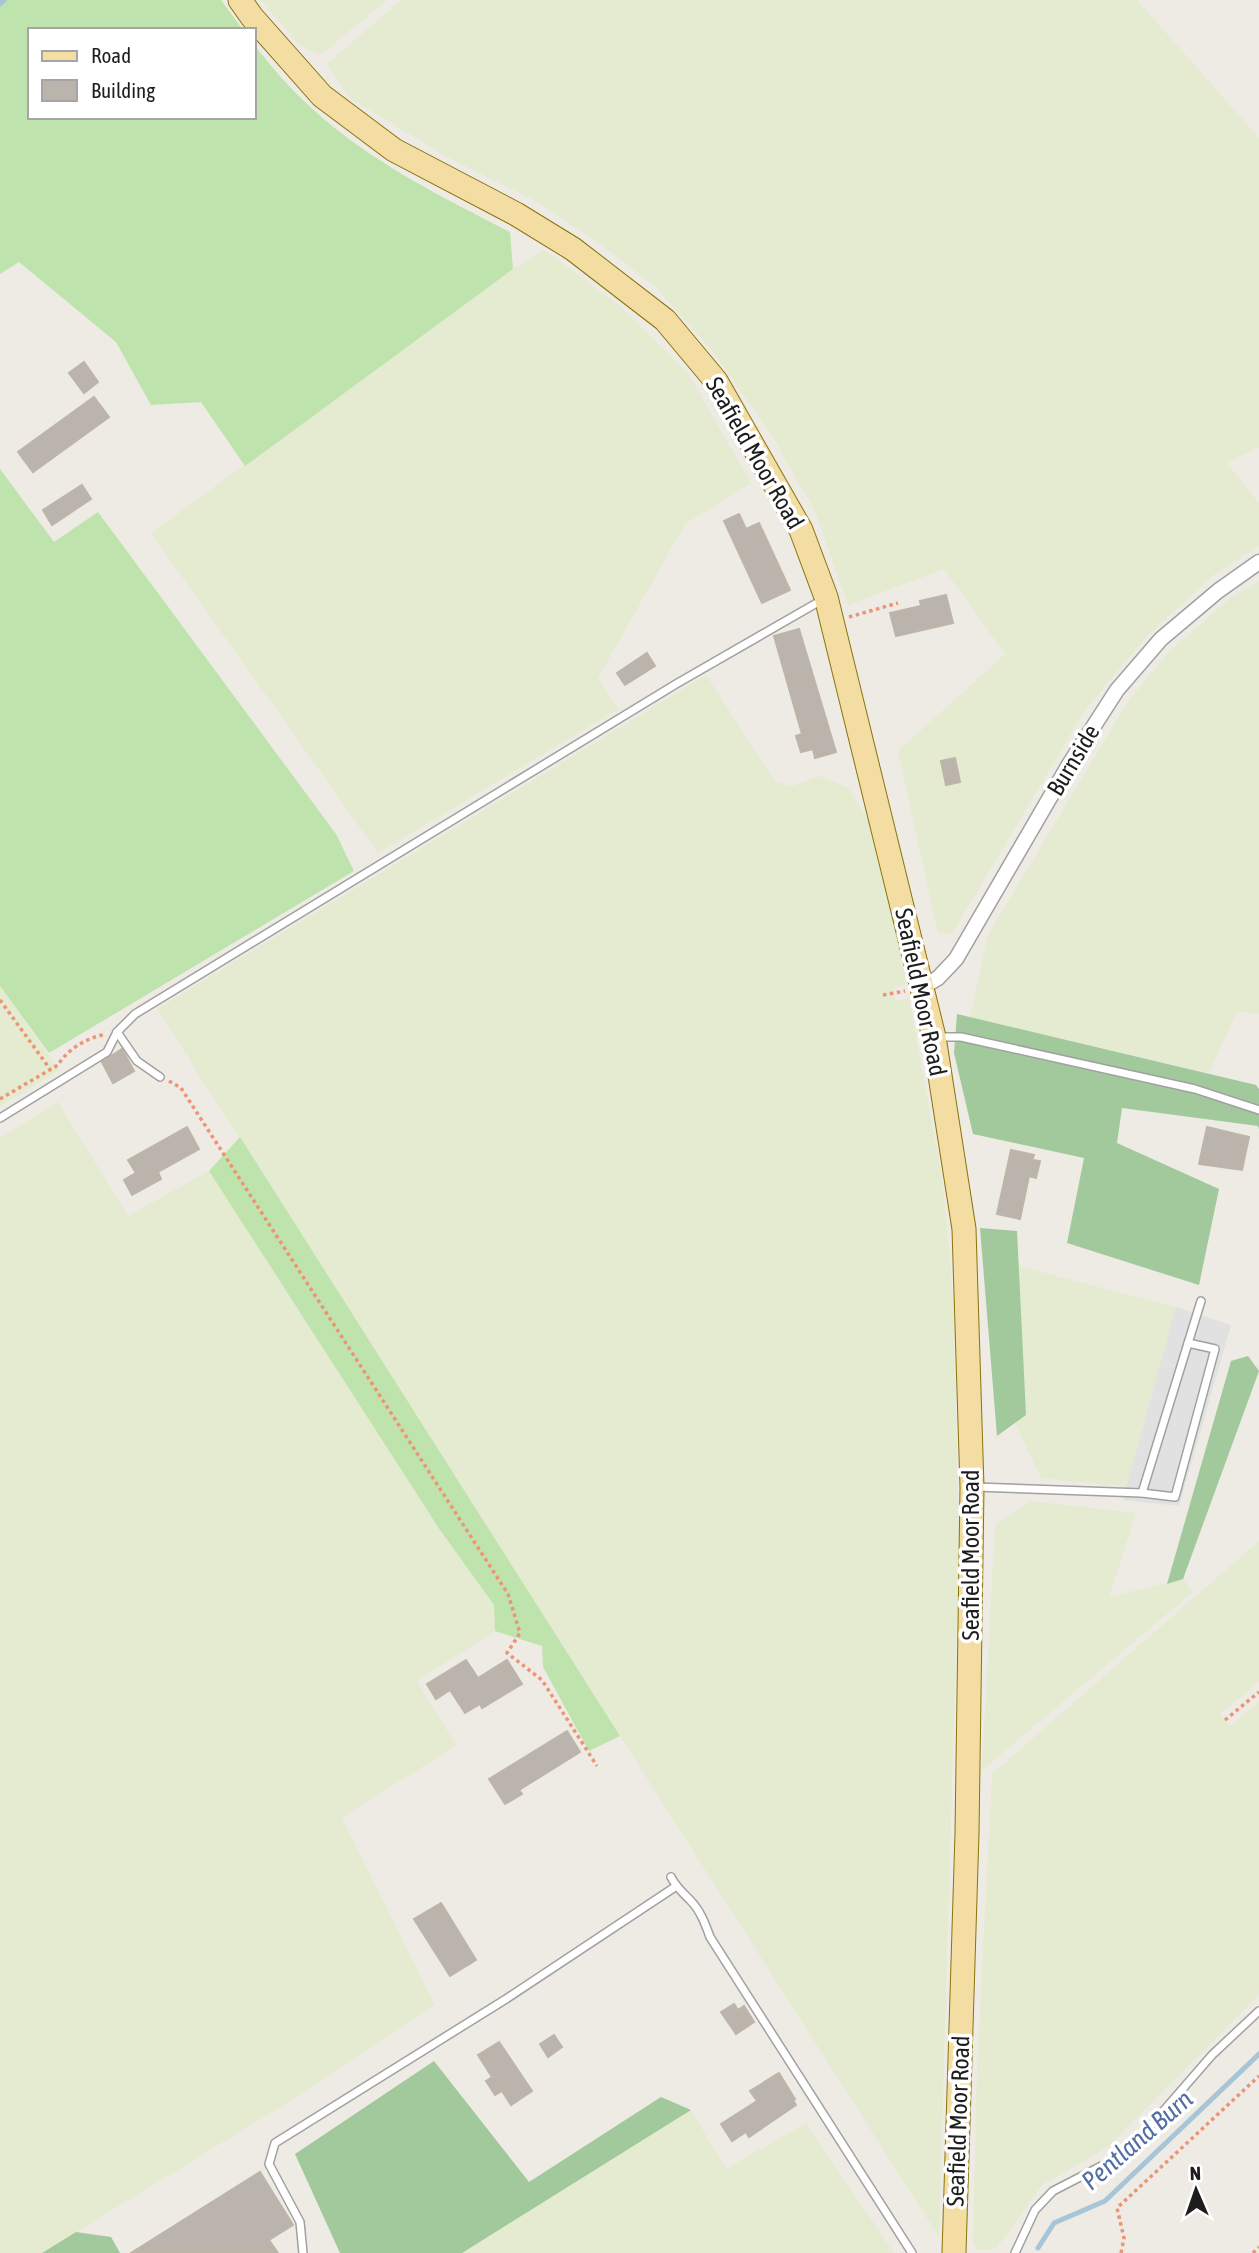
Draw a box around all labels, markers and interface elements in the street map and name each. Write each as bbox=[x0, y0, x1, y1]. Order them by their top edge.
legend bbox=[28, 28, 256, 119]
text: Road bbox=[91, 43, 131, 67]
text: Building bbox=[91, 78, 155, 102]
street label: Seafield Moor Road bbox=[701, 372, 809, 534]
street label: Burnside bbox=[1041, 720, 1105, 800]
street label: Seafield Moor Road bbox=[890, 906, 952, 1078]
street label: Seafield Moor Road bbox=[957, 1470, 984, 1640]
street label: Seafield Moor Road bbox=[942, 2035, 974, 2207]
water label: Pentland Burn bbox=[1076, 2084, 1199, 2196]
north arrow bbox=[1161, 2155, 1231, 2225]
text: N bbox=[1189, 2162, 1201, 2184]

